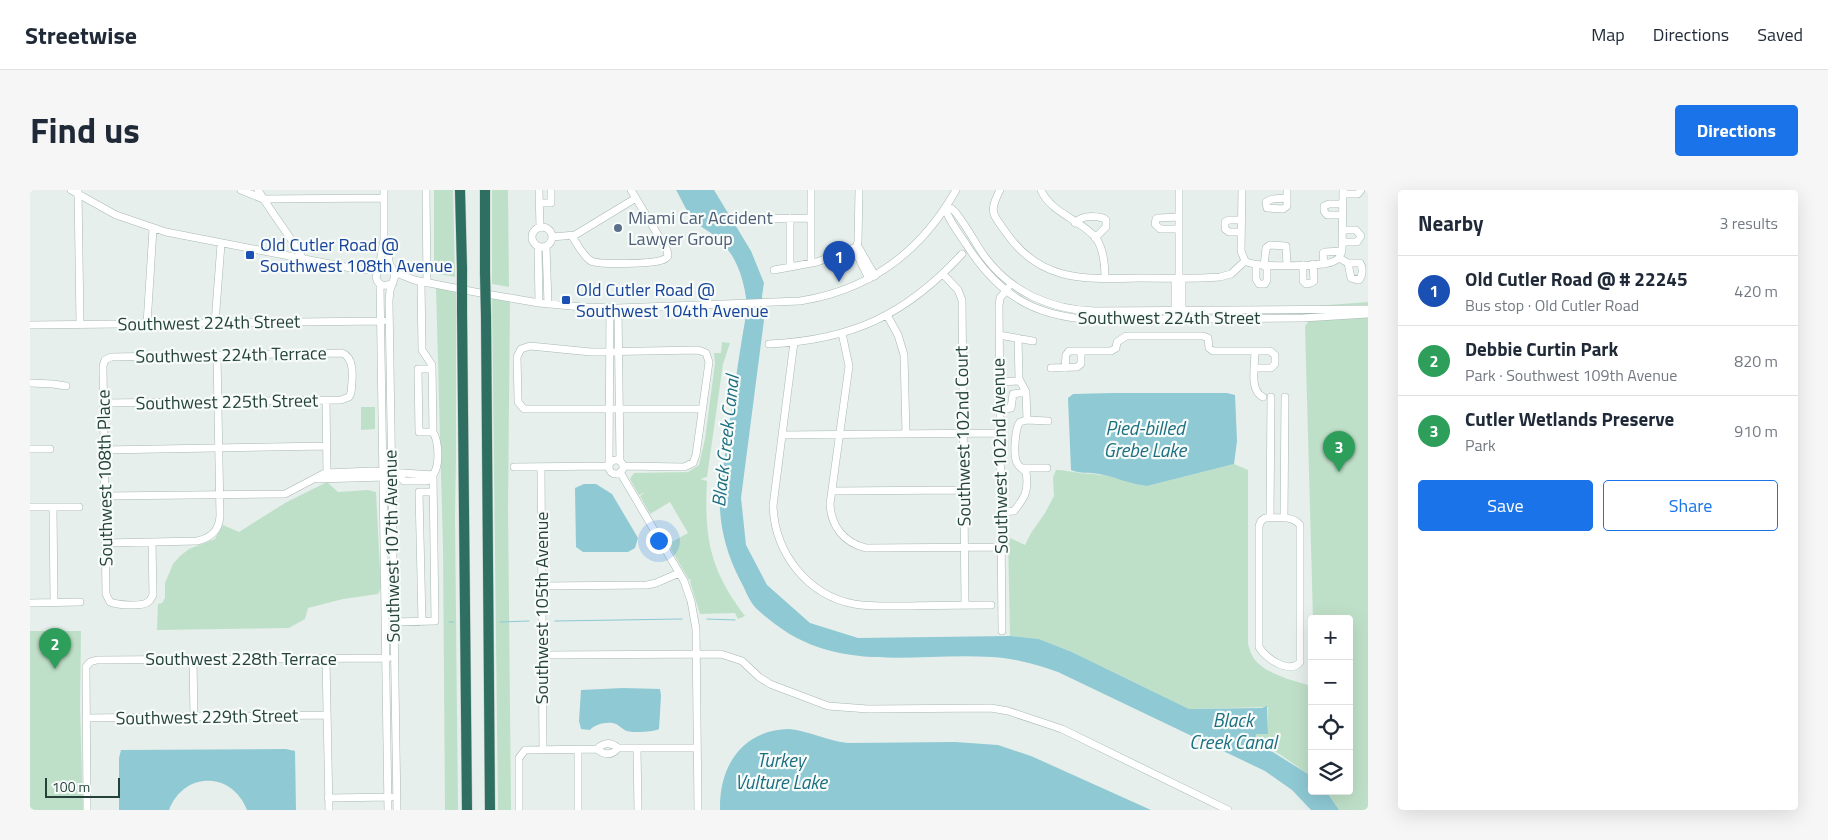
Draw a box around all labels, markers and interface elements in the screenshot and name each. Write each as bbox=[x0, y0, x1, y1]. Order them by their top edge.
text: Streetwise bbox=[25, 17, 137, 53]
text: Map bbox=[1591, 21, 1625, 48]
text: Directions bbox=[1653, 21, 1729, 48]
text: Saved bbox=[1757, 21, 1803, 48]
text: Find us bbox=[30, 103, 140, 157]
button: Directions bbox=[1675, 105, 1798, 156]
place label: Miami Car Accident Lawyer Group bbox=[628, 204, 773, 252]
text: Nearby bbox=[1418, 207, 1483, 239]
text: 3 results bbox=[1719, 211, 1778, 235]
marker: Miami Car Accident Lawyer Group bbox=[612, 222, 624, 234]
place label: Old Cutler Road @ Southwest 108th Avenue bbox=[260, 231, 453, 279]
pin: 1 bbox=[823, 241, 855, 282]
marker: Old Cutler Road @ Southwest 108th Avenue bbox=[244, 249, 256, 261]
text: Old Cutler Road @ # 22245 bbox=[1465, 264, 1688, 293]
place label: Old Cutler Road @ Southwest 104th Avenue bbox=[576, 276, 769, 324]
text: 1 bbox=[1430, 279, 1438, 303]
text: 420 m bbox=[1734, 279, 1778, 303]
text: Bus stop · Old Cutler Road bbox=[1465, 293, 1639, 317]
marker: Old Cutler Road @ Southwest 104th Avenue bbox=[560, 294, 572, 306]
street label: Southwest 224th Street bbox=[1078, 304, 1261, 331]
street label: Southwest 224th Street bbox=[117, 307, 301, 338]
text: Debbie Curtin Park bbox=[1465, 334, 1618, 363]
street label: Southwest 224th Terrace bbox=[135, 339, 327, 370]
street label: Southwest 102nd Court bbox=[947, 345, 978, 527]
text: 2 bbox=[1430, 349, 1438, 373]
text: 820 m bbox=[1734, 349, 1778, 373]
street label: Southwest 102nd Avenue bbox=[984, 358, 1015, 554]
text: Park · Southwest 109th Avenue bbox=[1465, 363, 1677, 387]
water label: Black Creek Canal bbox=[703, 372, 746, 508]
street label: Southwest 225th Street bbox=[135, 386, 319, 417]
street label: Southwest 108th Place bbox=[89, 389, 120, 567]
text: Cutler Wetlands Preserve bbox=[1465, 404, 1674, 433]
water label: Pied-billed Grebe Lake bbox=[1104, 413, 1187, 464]
text: 3 bbox=[1430, 419, 1438, 443]
text: 910 m bbox=[1734, 419, 1778, 443]
pin: 3 bbox=[1323, 431, 1355, 472]
text: Park bbox=[1465, 433, 1496, 457]
street label: Southwest 107th Avenue bbox=[376, 449, 407, 643]
button: Save bbox=[1418, 480, 1593, 531]
button: Share bbox=[1603, 480, 1778, 531]
street label: Southwest 105th Avenue bbox=[528, 512, 555, 704]
your location bbox=[646, 528, 672, 554]
map controls bbox=[1308, 615, 1353, 795]
button: + bbox=[1308, 615, 1353, 660]
pin: 2 bbox=[39, 628, 71, 669]
street label: Southwest 228th Terrace bbox=[145, 645, 337, 672]
button: − bbox=[1308, 660, 1353, 705]
street label: Southwest 229th Street bbox=[115, 701, 299, 732]
water label: Black Creek Canal bbox=[1189, 705, 1279, 756]
button: locate bbox=[1308, 705, 1353, 750]
water label: Turkey Vulture Lake bbox=[735, 745, 828, 796]
button: layers bbox=[1308, 750, 1353, 795]
scale bar bbox=[45, 775, 120, 798]
text: 100 m bbox=[52, 776, 90, 797]

